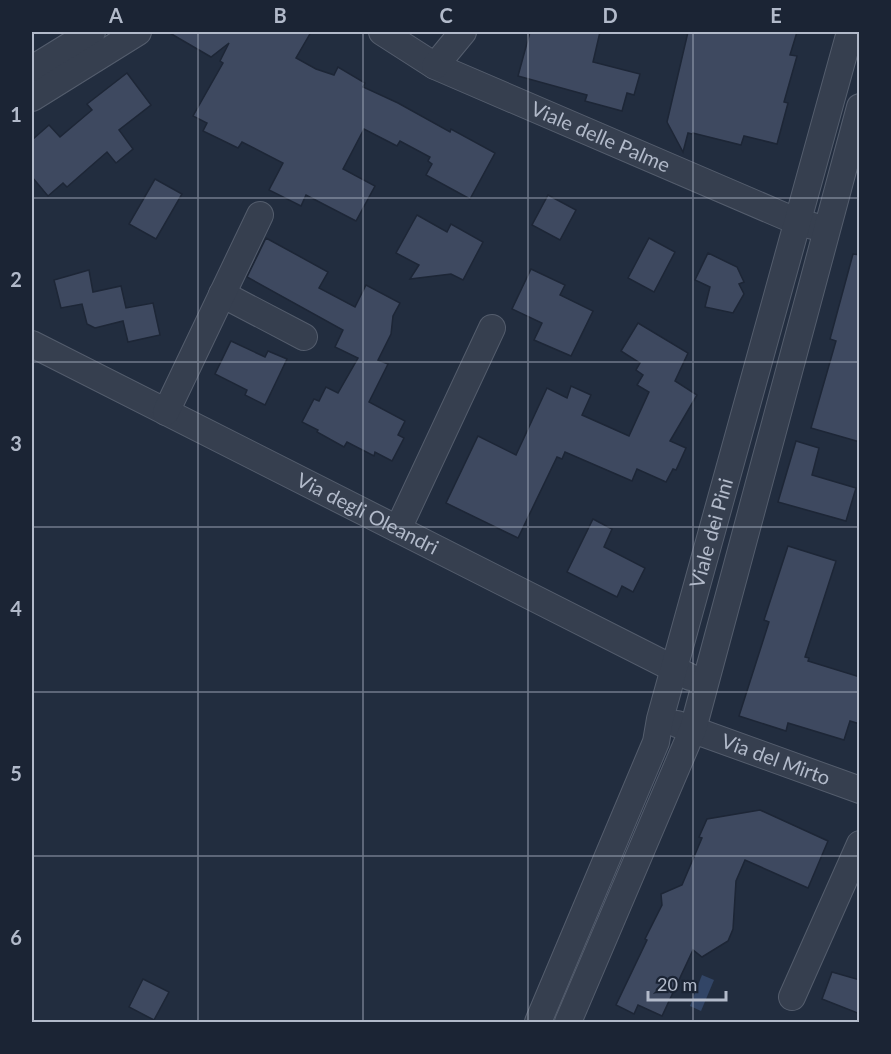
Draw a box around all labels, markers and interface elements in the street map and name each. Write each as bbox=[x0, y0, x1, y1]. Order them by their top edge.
text: A bbox=[108, 3, 123, 27]
text: B bbox=[273, 3, 287, 27]
text: C bbox=[439, 3, 453, 27]
text: D bbox=[602, 3, 618, 27]
text: E bbox=[770, 3, 782, 27]
street label: Viale delle Palme bbox=[528, 96, 674, 177]
text: 1 bbox=[10, 102, 22, 126]
text: 2 bbox=[10, 267, 22, 291]
text: 3 bbox=[10, 431, 22, 455]
street label: Via degli Oleandri bbox=[293, 467, 443, 559]
street label: Viale dei Pini bbox=[684, 475, 737, 591]
text: 4 bbox=[10, 596, 22, 620]
street label: Via del Mirto bbox=[718, 728, 834, 789]
text: 5 bbox=[10, 761, 22, 785]
text: 6 bbox=[10, 925, 22, 949]
scale bar bbox=[648, 964, 726, 1002]
text: 20 m bbox=[657, 973, 697, 995]

